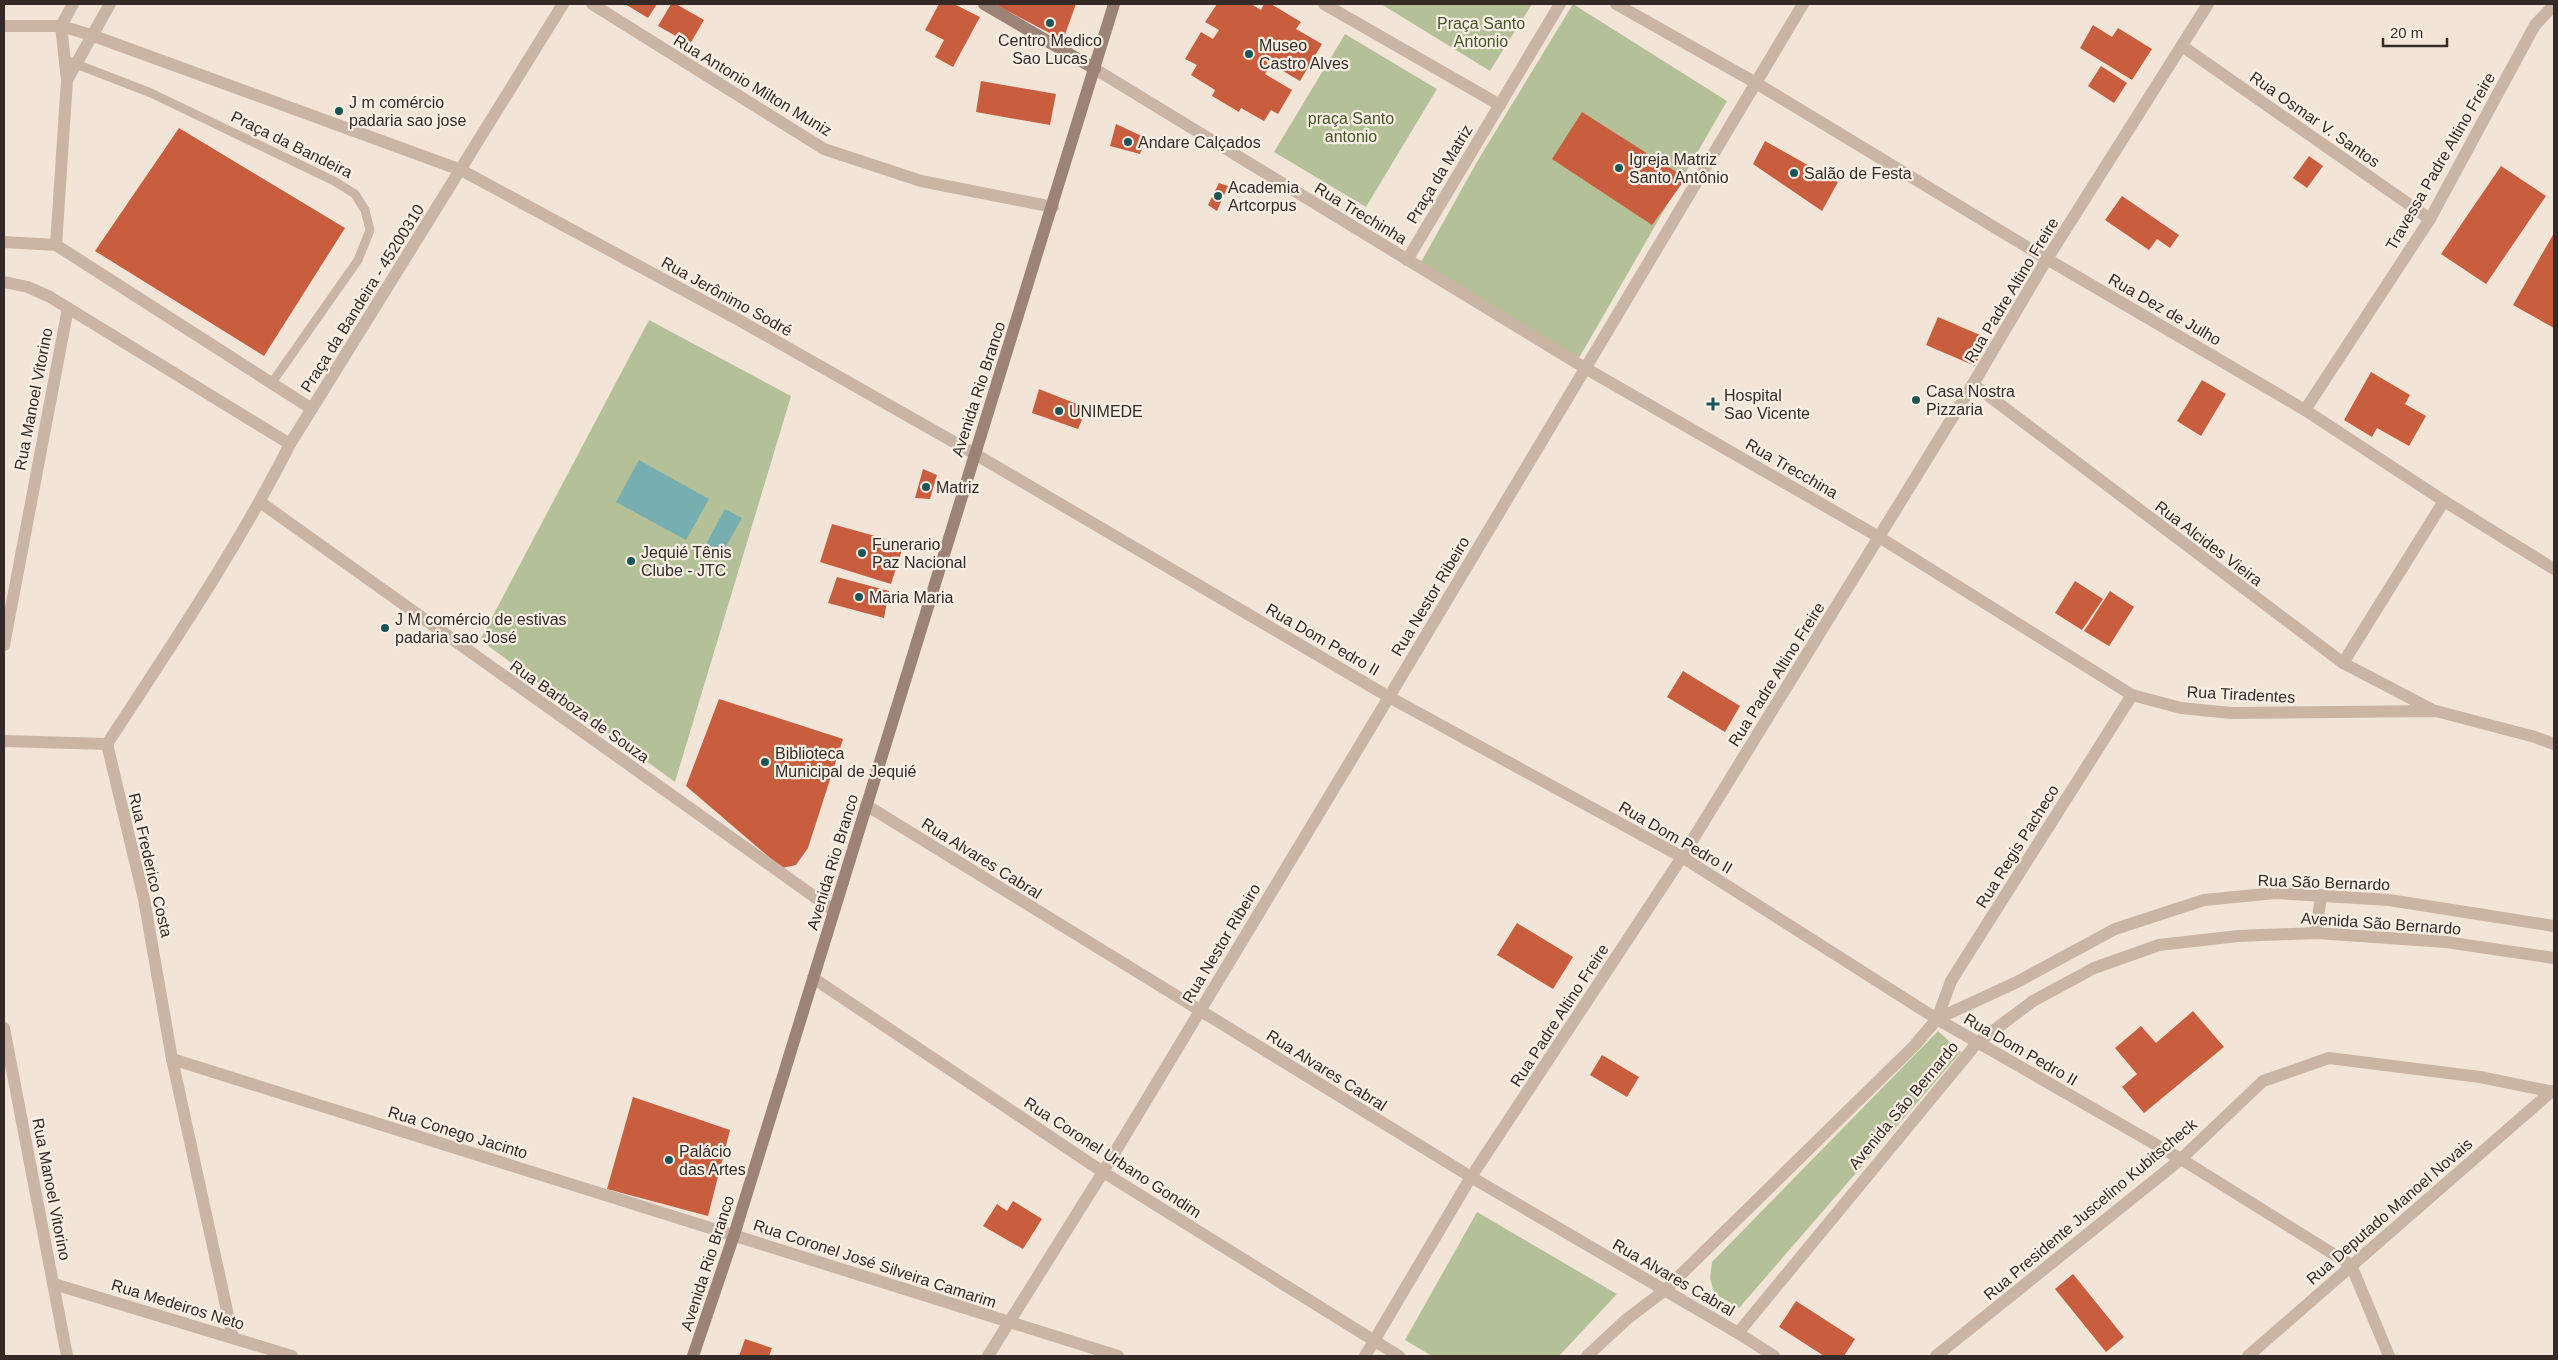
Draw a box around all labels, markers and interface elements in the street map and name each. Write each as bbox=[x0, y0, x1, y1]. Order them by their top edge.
park label: Praça Santo Antonio bbox=[1437, 15, 1525, 50]
scale bar bbox=[2383, 15, 2447, 47]
marker: Centro Medico Sao Lucas bbox=[1044, 17, 1056, 29]
text: 20 m bbox=[2390, 24, 2423, 41]
street label: Rua Antonio Milton Muniz bbox=[671, 31, 835, 139]
place label: Centro Medico Sao Lucas bbox=[998, 32, 1102, 67]
place label: Museo Castro Alves bbox=[1259, 37, 1349, 72]
marker: Museo Castro Alves bbox=[1243, 48, 1255, 60]
street label: Rua Osmar V. Santos bbox=[2247, 68, 2383, 171]
street label: Travessa Padre Altino Freire bbox=[2383, 69, 2498, 253]
place label: J m comércio padaria sao jose bbox=[349, 94, 467, 129]
marker: J m comércio padaria sao jose bbox=[333, 105, 345, 117]
street label: Praça da Bandeira bbox=[228, 108, 355, 181]
park label: praça Santo antonio bbox=[1308, 110, 1394, 145]
street label: Praça da Matriz bbox=[1403, 122, 1476, 227]
place label: Andare Calçados bbox=[1138, 134, 1261, 151]
marker: Andare Calçados bbox=[1122, 136, 1134, 148]
place label: Igreja Matriz Santo Antônio bbox=[1629, 151, 1729, 186]
marker: Igreja Matriz Santo Antônio bbox=[1613, 162, 1625, 174]
place label: Salão de Festa bbox=[1804, 165, 1912, 182]
marker: Salão de Festa bbox=[1788, 167, 1800, 179]
place label: Academia Artcorpus bbox=[1228, 179, 1299, 214]
street label: Rua Trechinha bbox=[1312, 179, 1410, 248]
marker: Academia Artcorpus bbox=[1212, 190, 1224, 202]
street label: Praça da Bandeira - 45200310 bbox=[297, 201, 427, 395]
street label: Rua Padre Altino Freire bbox=[1961, 215, 2062, 366]
street label: Rua Jerônimo Sodré bbox=[658, 253, 795, 339]
street label: Rua Dez de Julho bbox=[2105, 270, 2224, 349]
street label: Avenida Rio Branco bbox=[949, 319, 1008, 459]
street label: Rua Manoel Vitorino bbox=[11, 326, 56, 472]
place label: Casa Nostra Pizzaria bbox=[1926, 383, 2015, 418]
place label: Hospital Sao Vicente bbox=[1724, 387, 1810, 422]
marker: Casa Nostra Pizzaria bbox=[1910, 394, 1922, 406]
marker: Hospital Sao Vicente bbox=[1706, 397, 1720, 411]
place label: UNIMEDE bbox=[1069, 403, 1143, 420]
marker: UNIMEDE bbox=[1053, 405, 1065, 417]
street label: Rua Trecchina bbox=[1743, 435, 1841, 502]
place label: Matriz bbox=[936, 479, 980, 496]
marker: Matriz bbox=[920, 481, 932, 493]
street label: Rua Alcides Vieira bbox=[2152, 498, 2266, 589]
street label: Rua Nestor Ribeiro bbox=[1388, 533, 1473, 659]
place label: Funerario Paz Nacional bbox=[872, 536, 966, 571]
place label: Jequié Tênis Clube - JTC bbox=[641, 544, 731, 579]
marker: Funerario Paz Nacional bbox=[856, 547, 868, 559]
marker: Jequié Tênis Clube - JTC bbox=[625, 555, 637, 567]
place label: Maria Maria bbox=[869, 589, 954, 606]
marker: Maria Maria bbox=[853, 591, 865, 603]
street label: Rua Padre Altino Freire bbox=[1725, 599, 1828, 749]
street label: Rua Dom Pedro II bbox=[1263, 600, 1382, 679]
place label: J M comércio de estivas padaria sao José bbox=[395, 611, 567, 646]
marker: J M comércio de estivas padaria sao José bbox=[379, 622, 391, 634]
street label: Rua Barboza de Souza bbox=[507, 657, 652, 766]
street label: Rua Tiradentes bbox=[2186, 683, 2296, 706]
place label: Biblioteca Municipal de Jequié bbox=[775, 745, 917, 780]
marker: Biblioteca Municipal de Jequié bbox=[759, 756, 771, 768]
street label: Rua Regis Pacheco bbox=[1973, 782, 2062, 911]
street label: Rua Frederico Costa bbox=[126, 791, 175, 939]
street label: Avenida Rio Branco bbox=[804, 792, 861, 932]
street label: Rua Dom Pedro II bbox=[1616, 798, 1735, 877]
street label: Rua Alvares Cabral bbox=[919, 815, 1045, 902]
street label: Rua São Bernardo bbox=[2257, 872, 2391, 893]
street label: Rua Nestor Ribeiro bbox=[1179, 880, 1264, 1006]
street label: Avenida São Bernardo bbox=[2300, 909, 2462, 938]
street label: Rua Padre Altino Freire bbox=[1507, 941, 1612, 1090]
street label: Rua Dom Pedro II bbox=[1961, 1010, 2080, 1089]
street label: Rua Alvares Cabral bbox=[1264, 1027, 1390, 1114]
street label: Avenida São Bernardo bbox=[1845, 1038, 1962, 1172]
street label: Rua Coronel Urbano Gondim bbox=[1021, 1094, 1204, 1221]
street label: Rua Conego Jacinto bbox=[386, 1103, 530, 1162]
street label: Rua Presidente Juscelino Kubitscheck bbox=[1981, 1115, 2201, 1303]
street label: Rua Manoel Vitorino bbox=[29, 1116, 74, 1262]
street label: Rua Deputado Manoel Novais bbox=[2303, 1135, 2475, 1288]
place label: Palácio das Artes bbox=[679, 1143, 746, 1178]
marker: Palácio das Artes bbox=[663, 1154, 675, 1166]
street label: Avenida Rio Branco bbox=[678, 1193, 737, 1333]
street label: Rua Coronel José Silveira Camarim bbox=[751, 1216, 998, 1311]
street label: Rua Alvares Cabral bbox=[1610, 1236, 1738, 1319]
street label: Rua Medeiros Neto bbox=[109, 1276, 246, 1333]

